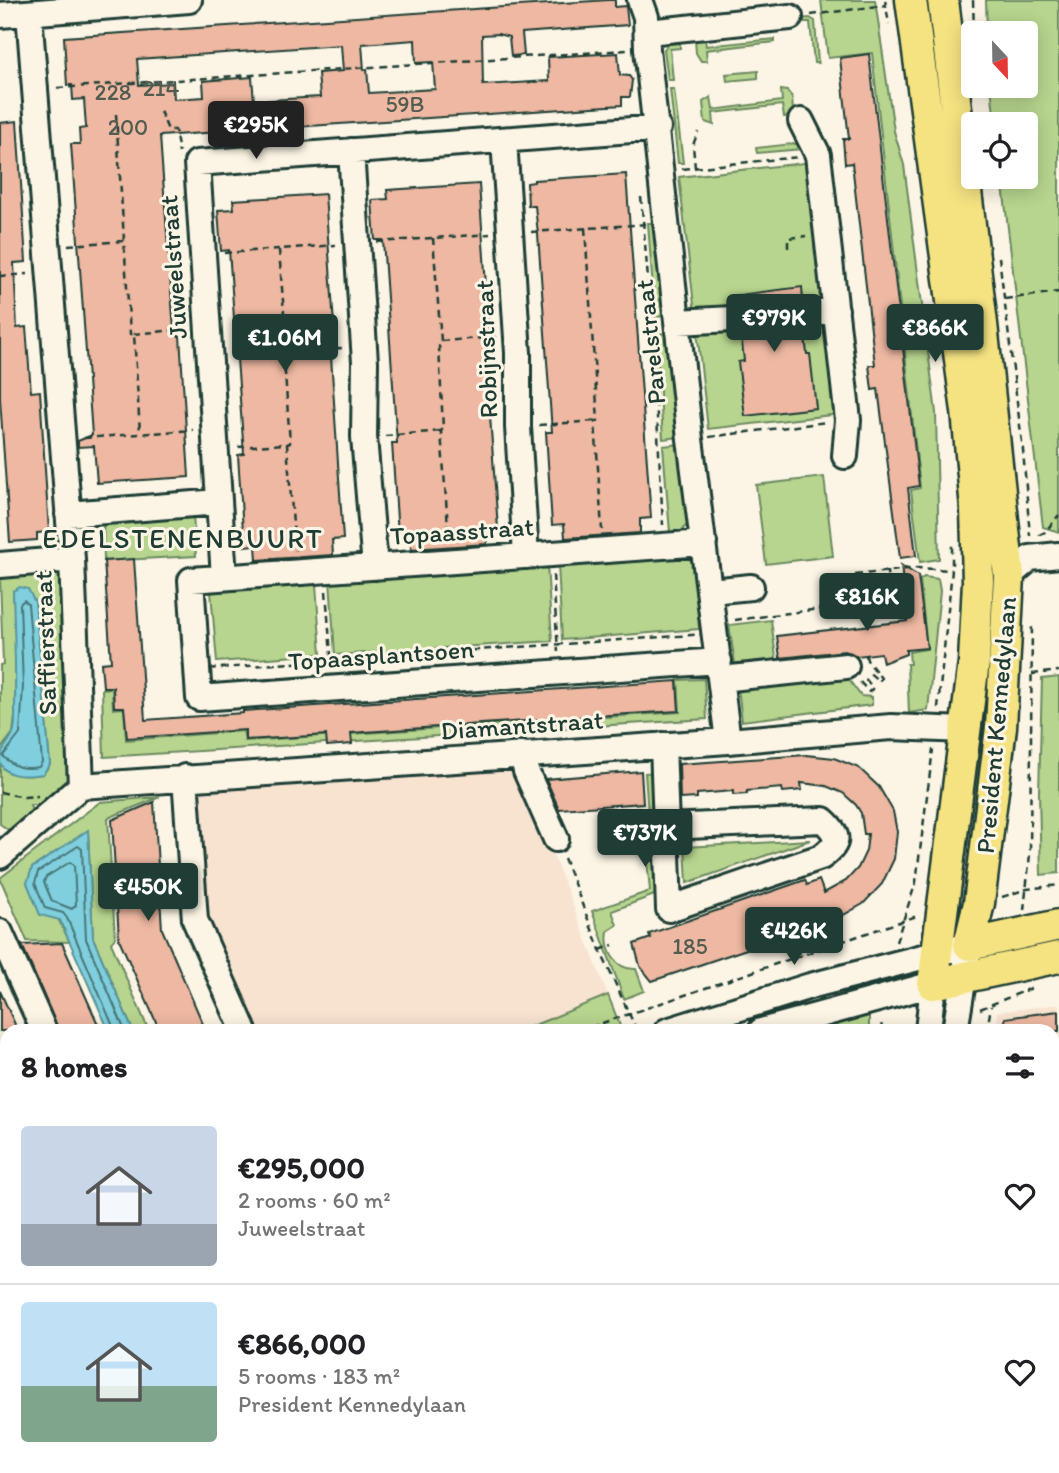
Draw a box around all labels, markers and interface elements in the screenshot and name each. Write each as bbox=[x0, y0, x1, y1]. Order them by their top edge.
north arrow bbox=[961, 21, 1038, 98]
map controls bbox=[961, 21, 1038, 189]
house number: 214 bbox=[143, 74, 179, 102]
house number: 228 bbox=[95, 78, 131, 106]
house number: 59B bbox=[386, 90, 424, 118]
pin: €295K bbox=[207, 102, 305, 161]
text: €295K bbox=[224, 110, 288, 138]
button: locate bbox=[961, 112, 1038, 189]
house number: 200 bbox=[108, 113, 148, 141]
street label: Juweelstraat bbox=[152, 194, 194, 340]
street label: Parelstraat bbox=[627, 278, 672, 406]
street label: Robijnstraat bbox=[468, 279, 504, 419]
pin: €979K bbox=[725, 294, 823, 354]
text: €979K bbox=[742, 303, 806, 331]
pin: €866K bbox=[886, 304, 984, 364]
text: €866K bbox=[903, 313, 967, 341]
pin: €1.06M bbox=[228, 314, 342, 374]
text: €1.06M bbox=[248, 323, 322, 351]
street label: Topaasstraat bbox=[389, 510, 535, 552]
district label: EDELSTENENBUURT bbox=[42, 521, 324, 555]
street label: Saffierstraat bbox=[26, 570, 64, 716]
pin: €816K bbox=[818, 574, 916, 633]
text: €816K bbox=[835, 582, 899, 610]
street label: President Kennedylaan bbox=[969, 595, 1023, 855]
street label: Topaasplantsoen bbox=[287, 633, 475, 677]
street label: Diamantstraat bbox=[439, 703, 605, 747]
pin: €737K bbox=[596, 810, 694, 869]
text: €737K bbox=[613, 818, 677, 846]
pin: €450K bbox=[99, 864, 197, 923]
text: €450K bbox=[114, 872, 182, 900]
pin: €426K bbox=[745, 908, 843, 967]
text: €426K bbox=[761, 916, 827, 944]
house number: 185 bbox=[672, 932, 708, 960]
icon: filters bbox=[1001, 1047, 1039, 1085]
text: 8 homes bbox=[21, 1048, 128, 1085]
text: €295,000 bbox=[238, 1149, 365, 1186]
icon: home bbox=[77, 1154, 161, 1238]
icon: heart bbox=[1001, 1177, 1039, 1215]
text: 2 rooms · 60 m² bbox=[238, 1186, 391, 1214]
text: Juweelstraat bbox=[238, 1214, 365, 1242]
text: €866,000 bbox=[238, 1325, 366, 1362]
icon: home bbox=[77, 1330, 161, 1414]
icon: heart bbox=[1001, 1353, 1039, 1391]
text: 5 rooms · 183 m² bbox=[238, 1362, 400, 1390]
text: President Kennedylaan bbox=[238, 1390, 466, 1418]

